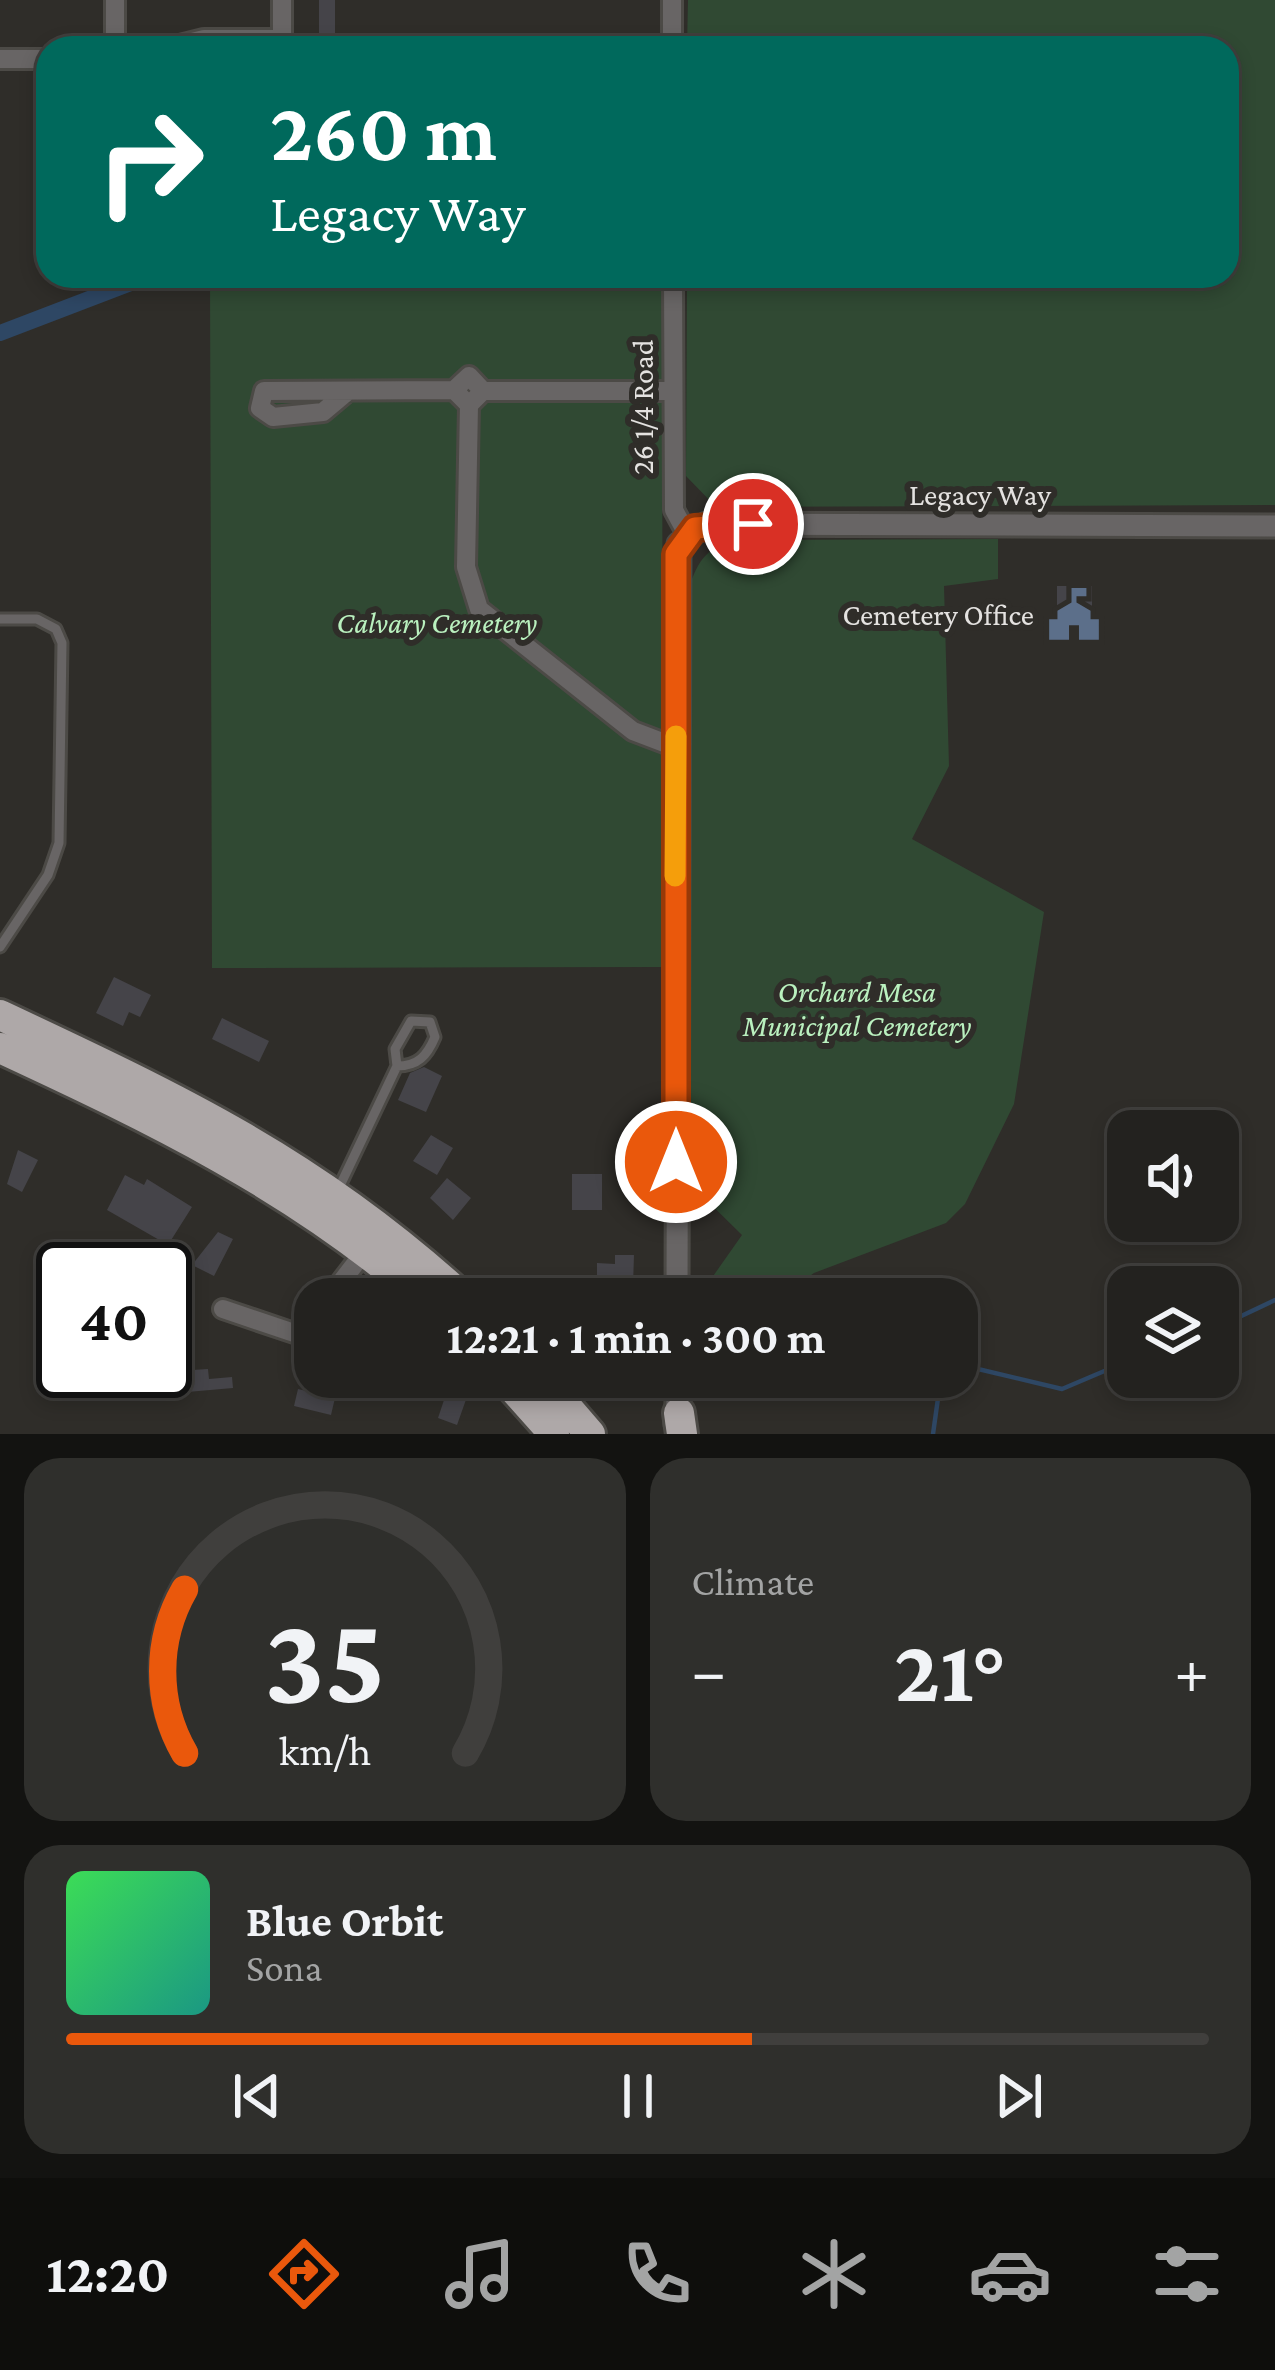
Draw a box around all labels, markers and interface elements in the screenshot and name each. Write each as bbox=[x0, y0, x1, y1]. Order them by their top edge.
icon: right bbox=[72, 84, 228, 240]
text: 260 m bbox=[270, 85, 497, 178]
text: Legacy Way bbox=[270, 183, 526, 243]
street label: 26 1/4 Road bbox=[626, 339, 659, 474]
pin bbox=[702, 473, 804, 575]
street label: Legacy Way bbox=[909, 478, 1051, 512]
icon: arrive bbox=[720, 491, 786, 557]
public building icon: Cemetery Office bbox=[1045, 586, 1103, 644]
place label: Cemetery Office bbox=[842, 598, 1034, 632]
park label: Calvary Cemetery bbox=[337, 606, 537, 640]
park label: Orchard Mesa Municipal Cemetery bbox=[741, 975, 972, 1043]
position arrow bbox=[613, 1099, 739, 1225]
map controls bbox=[1107, 1110, 1239, 1398]
button: sound bbox=[1107, 1110, 1239, 1242]
speed limit sign: 40 bbox=[36, 1242, 192, 1398]
button: layers bbox=[1107, 1266, 1239, 1398]
text: 12:21 · 1 min · 300 m bbox=[447, 1313, 825, 1363]
text: Climate bbox=[692, 1560, 814, 1603]
text: 35 bbox=[264, 1590, 386, 1729]
text: 21° bbox=[894, 1620, 1006, 1720]
text: − bbox=[692, 1634, 726, 1707]
text: + bbox=[1174, 1634, 1209, 1707]
text: km/h bbox=[279, 1726, 371, 1773]
text: Blue Orbit bbox=[246, 1896, 443, 1946]
text: Sona bbox=[246, 1946, 323, 1989]
icon: previous bbox=[224, 2063, 290, 2129]
icon: pause bbox=[605, 2063, 671, 2129]
icon: next bbox=[986, 2063, 1052, 2129]
icon: directions bbox=[262, 2232, 346, 2316]
icon: music bbox=[438, 2232, 522, 2316]
icon: phone bbox=[615, 2232, 699, 2316]
icon: climate bbox=[792, 2232, 876, 2316]
icon: car bbox=[968, 2232, 1052, 2316]
icon: filters bbox=[1145, 2232, 1229, 2316]
text: 12:20 bbox=[46, 2244, 169, 2304]

